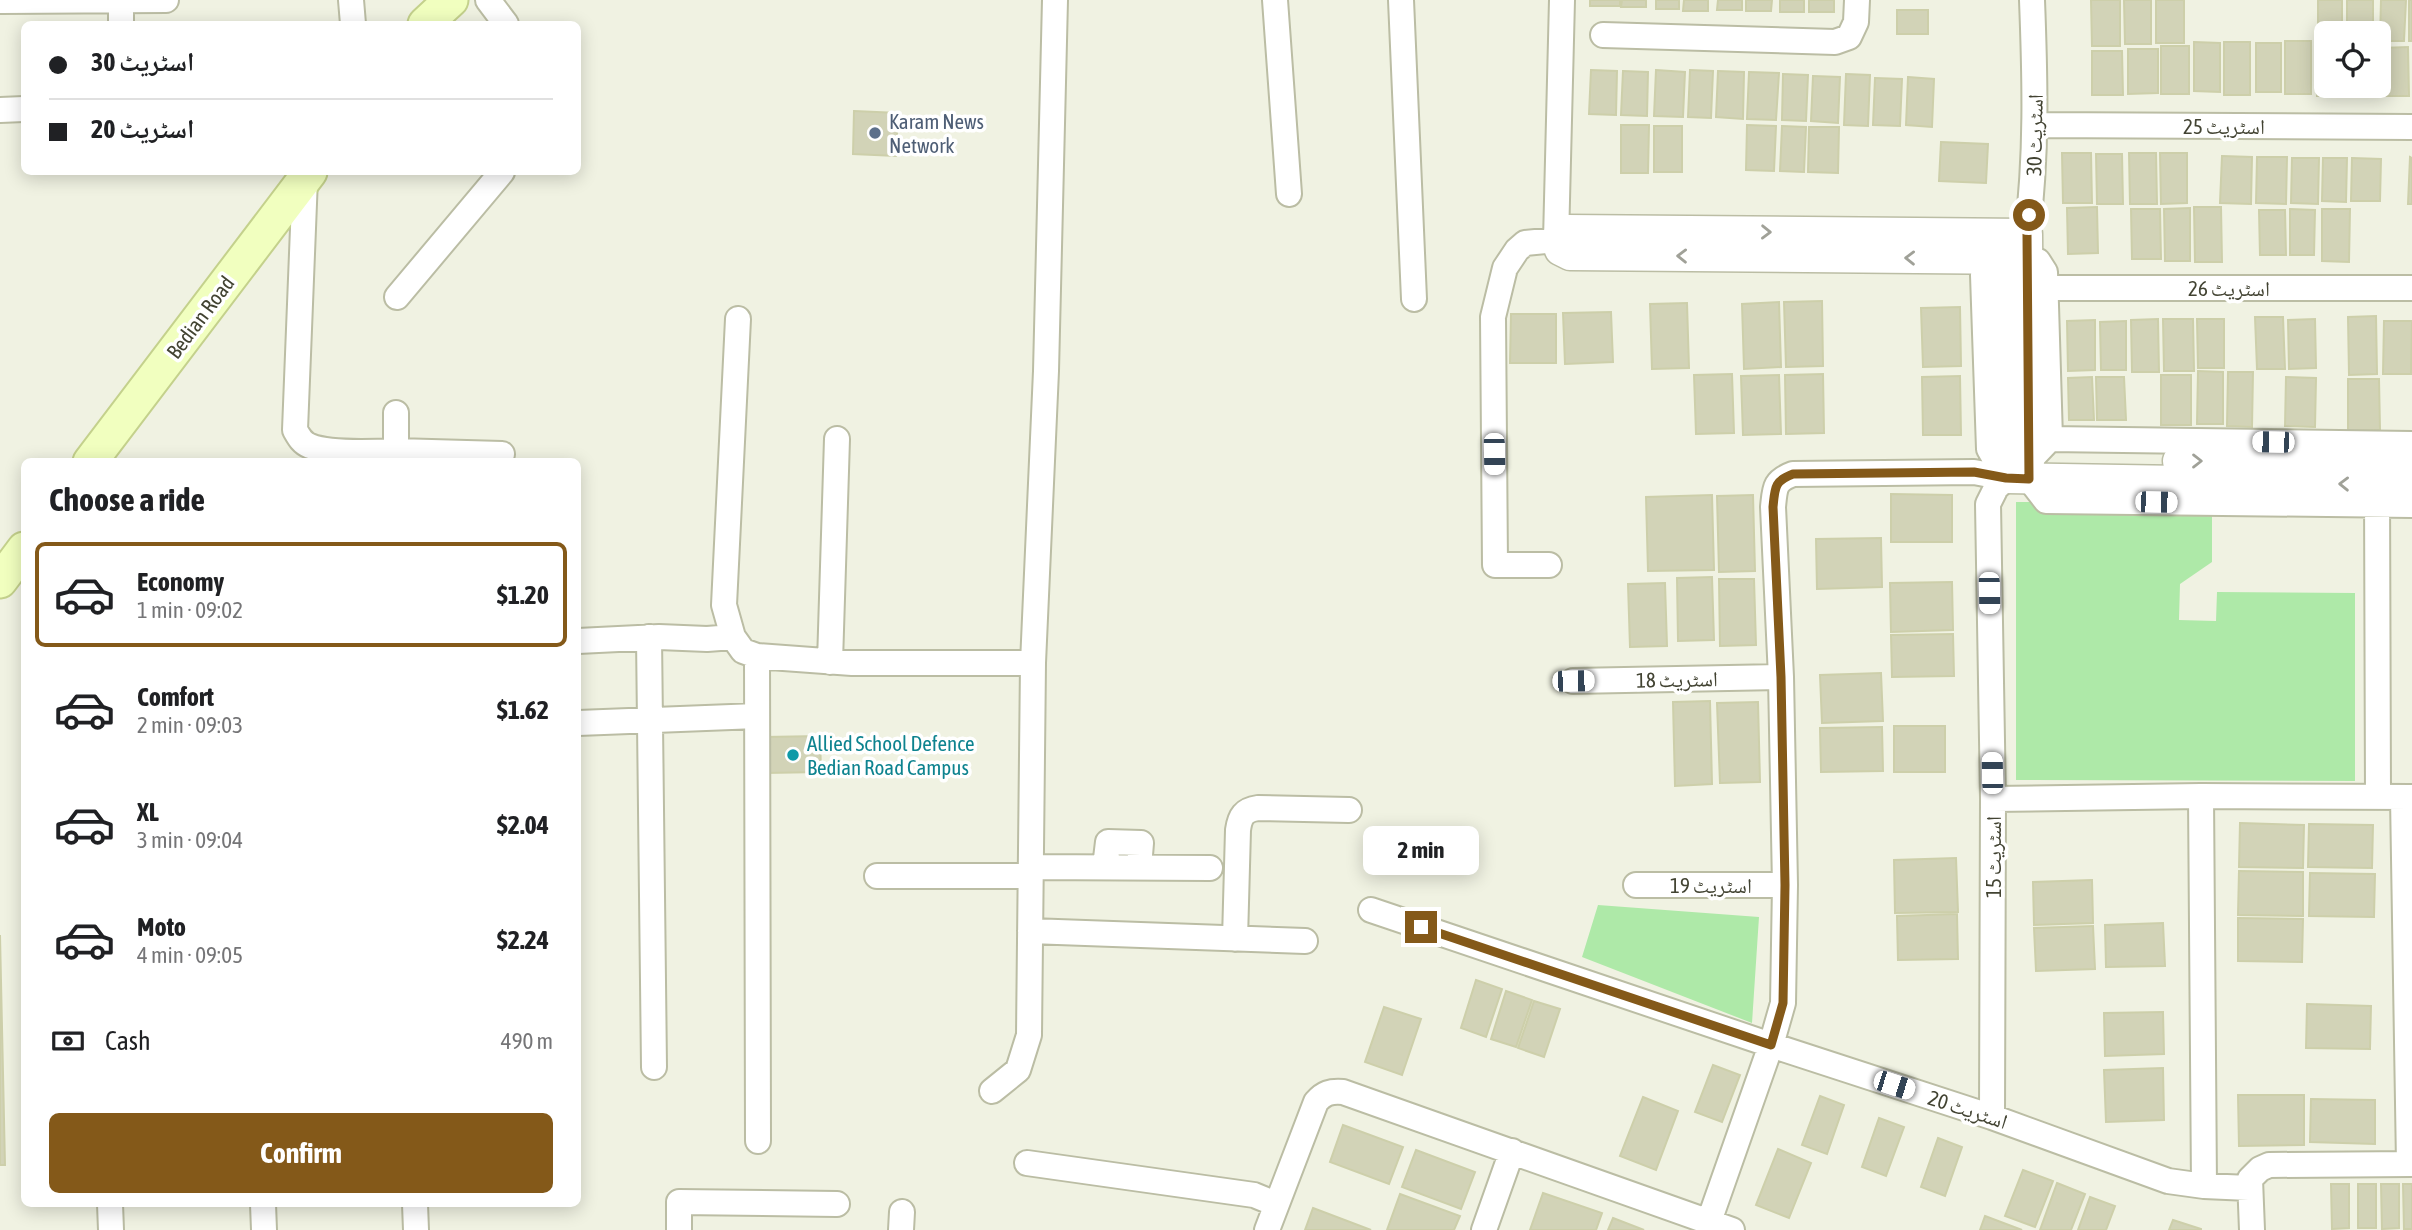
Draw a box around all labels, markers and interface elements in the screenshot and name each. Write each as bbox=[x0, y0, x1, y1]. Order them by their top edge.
map controls bbox=[2314, 21, 2391, 98]
button: locate bbox=[2314, 21, 2391, 98]
text: اسٹریٹ 30 bbox=[91, 47, 194, 77]
street label: اسٹریٹ 30 bbox=[2021, 94, 2047, 176]
place label: Karam News Network bbox=[889, 109, 984, 157]
text: اسٹریٹ 20 bbox=[91, 114, 194, 144]
street label: اسٹریٹ 25 bbox=[2183, 114, 2265, 138]
marker: Karam News Network bbox=[867, 125, 883, 141]
route start bbox=[2013, 199, 2045, 231]
one-way arrow bbox=[1761, 224, 1772, 240]
one-way arrow bbox=[1676, 248, 1687, 264]
one-way arrow bbox=[1904, 250, 1914, 266]
street label: Bedian Road bbox=[161, 271, 239, 363]
street label: اسٹریٹ 26 bbox=[2188, 276, 2270, 300]
car bbox=[2252, 431, 2295, 453]
car bbox=[1484, 433, 1505, 475]
one-way arrow bbox=[2191, 454, 2202, 469]
one-way arrow bbox=[2338, 477, 2349, 492]
text: Choose a ride bbox=[49, 481, 205, 518]
car bbox=[2135, 491, 2178, 513]
icon: car bbox=[53, 563, 116, 626]
text: Economy bbox=[137, 567, 224, 597]
car bbox=[1979, 572, 2000, 614]
text: $1.20 bbox=[497, 580, 549, 610]
text: 1 min · 09:02 bbox=[137, 597, 243, 623]
street label: اسٹریٹ 18 bbox=[1636, 666, 1718, 692]
car bbox=[1552, 670, 1595, 692]
icon: car bbox=[53, 678, 116, 741]
text: Comfort bbox=[137, 682, 214, 712]
text: $1.62 bbox=[497, 695, 549, 725]
text: 2 min · 09:03 bbox=[137, 712, 243, 738]
place label: Allied School Defence Bedian Road Campus bbox=[807, 731, 975, 779]
marker: Allied School Defence Bedian Road Campus bbox=[785, 747, 801, 763]
car bbox=[1982, 752, 2003, 794]
icon: car bbox=[53, 793, 116, 856]
text: XL bbox=[137, 797, 159, 827]
text: $2.04 bbox=[497, 810, 549, 840]
street label: اسٹریٹ 15 bbox=[1981, 816, 2005, 898]
callout: 2 min bbox=[1363, 825, 1479, 874]
text: 3 min · 09:04 bbox=[137, 827, 243, 853]
text: 2 min bbox=[1398, 837, 1444, 863]
street label: اسٹریٹ 19 bbox=[1670, 873, 1752, 897]
icon: car bbox=[53, 908, 116, 971]
route end bbox=[1405, 911, 1437, 943]
text: Moto bbox=[137, 912, 186, 942]
text: $2.24 bbox=[497, 925, 549, 955]
text: 4 min · 09:05 bbox=[137, 942, 243, 968]
icon: cash bbox=[49, 1022, 87, 1060]
text: Cash bbox=[105, 1026, 151, 1056]
text: 490 m bbox=[501, 1028, 553, 1054]
car bbox=[1871, 1069, 1918, 1101]
street label: اسٹریٹ 20 bbox=[1925, 1085, 2011, 1133]
button: Confirm bbox=[49, 1113, 553, 1193]

